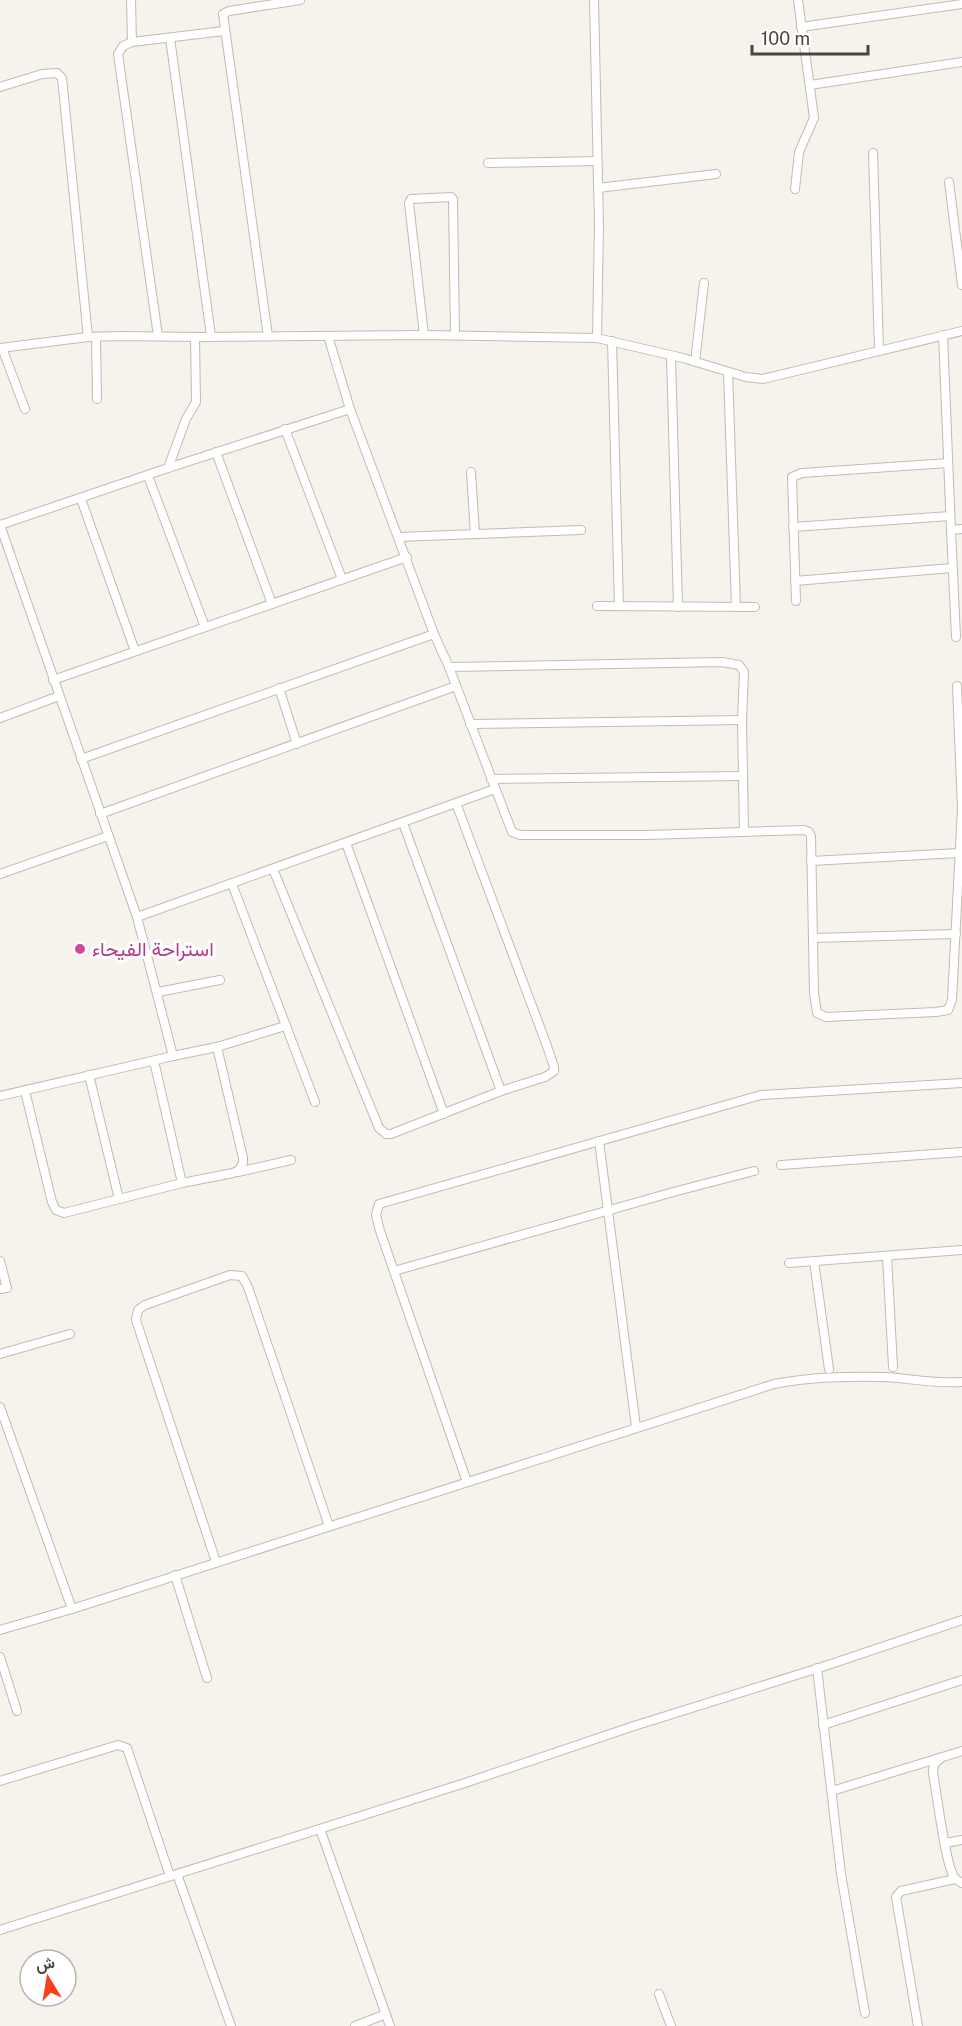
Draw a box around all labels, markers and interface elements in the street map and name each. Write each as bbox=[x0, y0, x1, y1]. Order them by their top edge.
scale bar bbox=[752, 18, 868, 56]
text: 100 m bbox=[761, 28, 810, 49]
place label: استراحة الفيحاء bbox=[92, 937, 214, 962]
marker: استراحة الفيحاء bbox=[73, 942, 87, 956]
north arrow bbox=[18, 1948, 78, 2008]
text: ش bbox=[34, 1953, 56, 1975]

